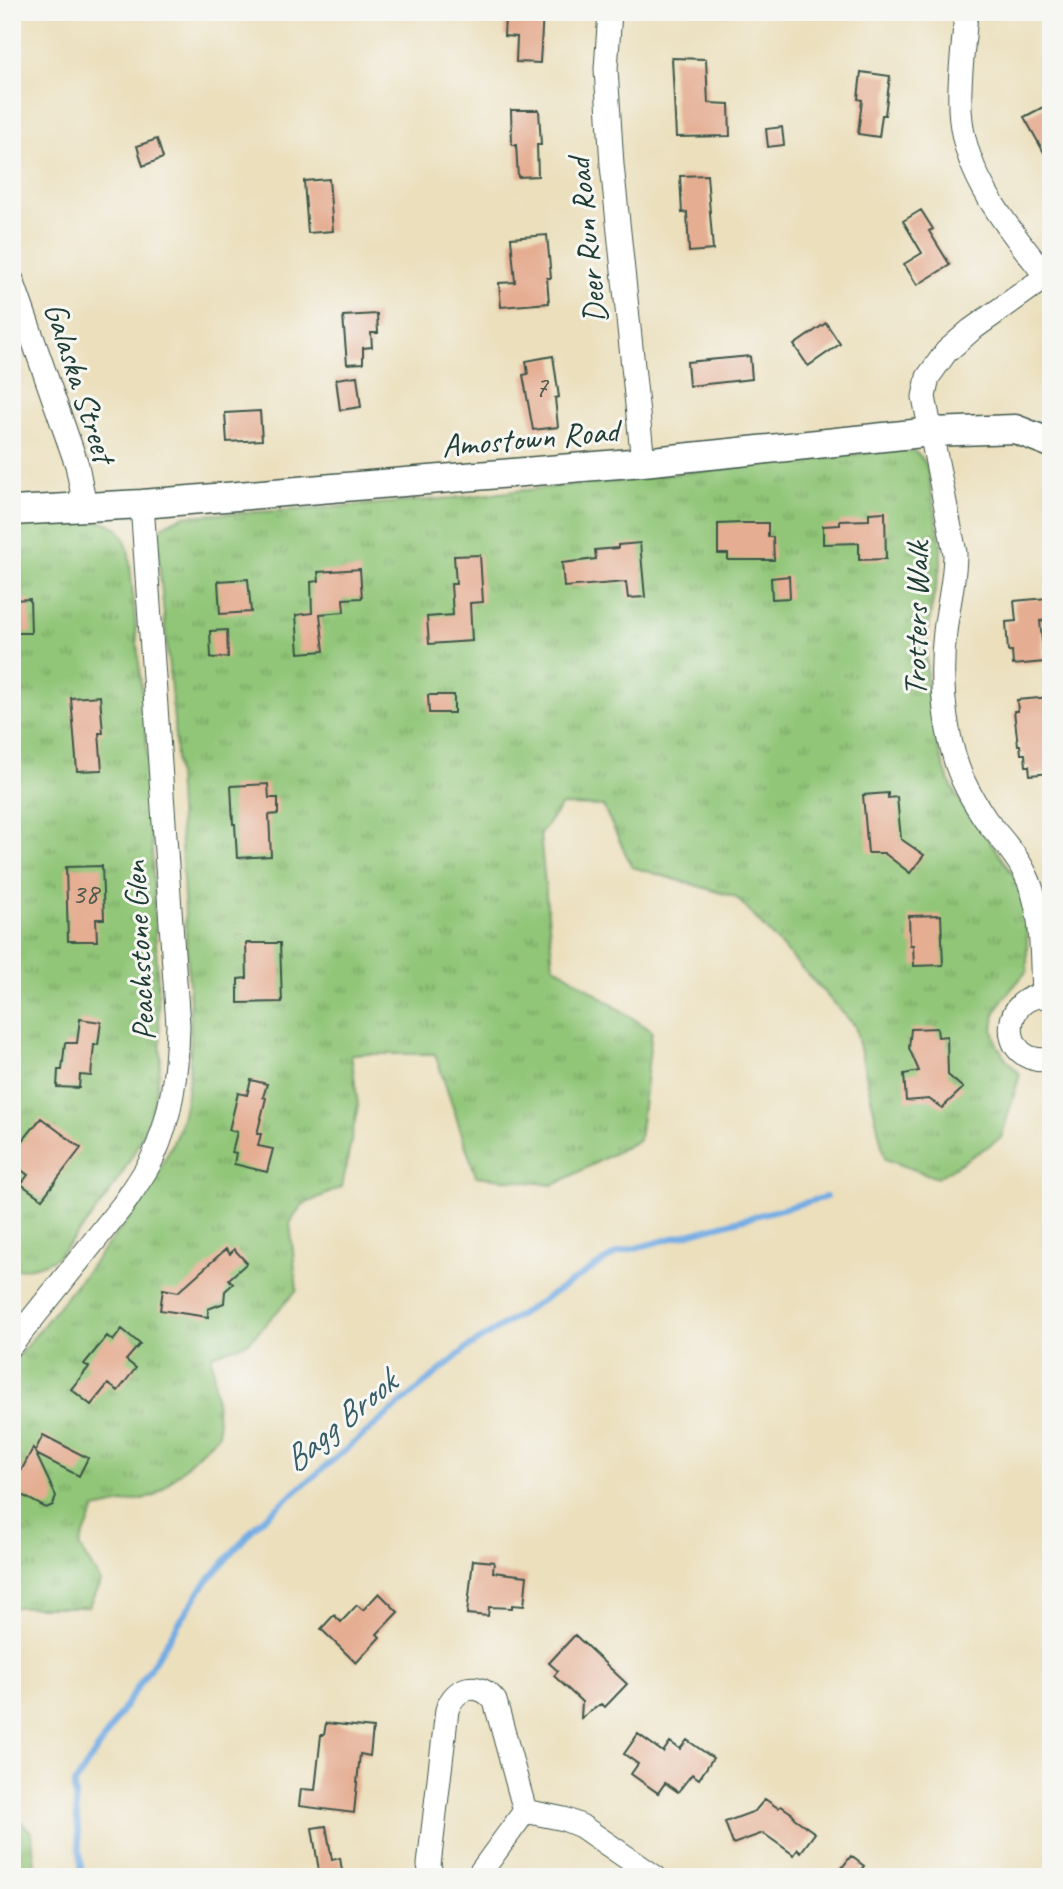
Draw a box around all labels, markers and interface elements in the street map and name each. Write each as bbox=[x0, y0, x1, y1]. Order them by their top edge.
street label: Deer Run Road bbox=[557, 151, 617, 326]
street label: Galaska Street bbox=[34, 297, 127, 472]
house number: 7 bbox=[534, 367, 549, 405]
street label: Amostown Road bbox=[440, 409, 625, 467]
street label: Trotters Walk bbox=[894, 538, 938, 697]
street label: Peachstone Glen bbox=[113, 859, 165, 1042]
house number: 38 bbox=[72, 874, 101, 912]
water label: Bagg Brook bbox=[273, 1357, 410, 1482]

